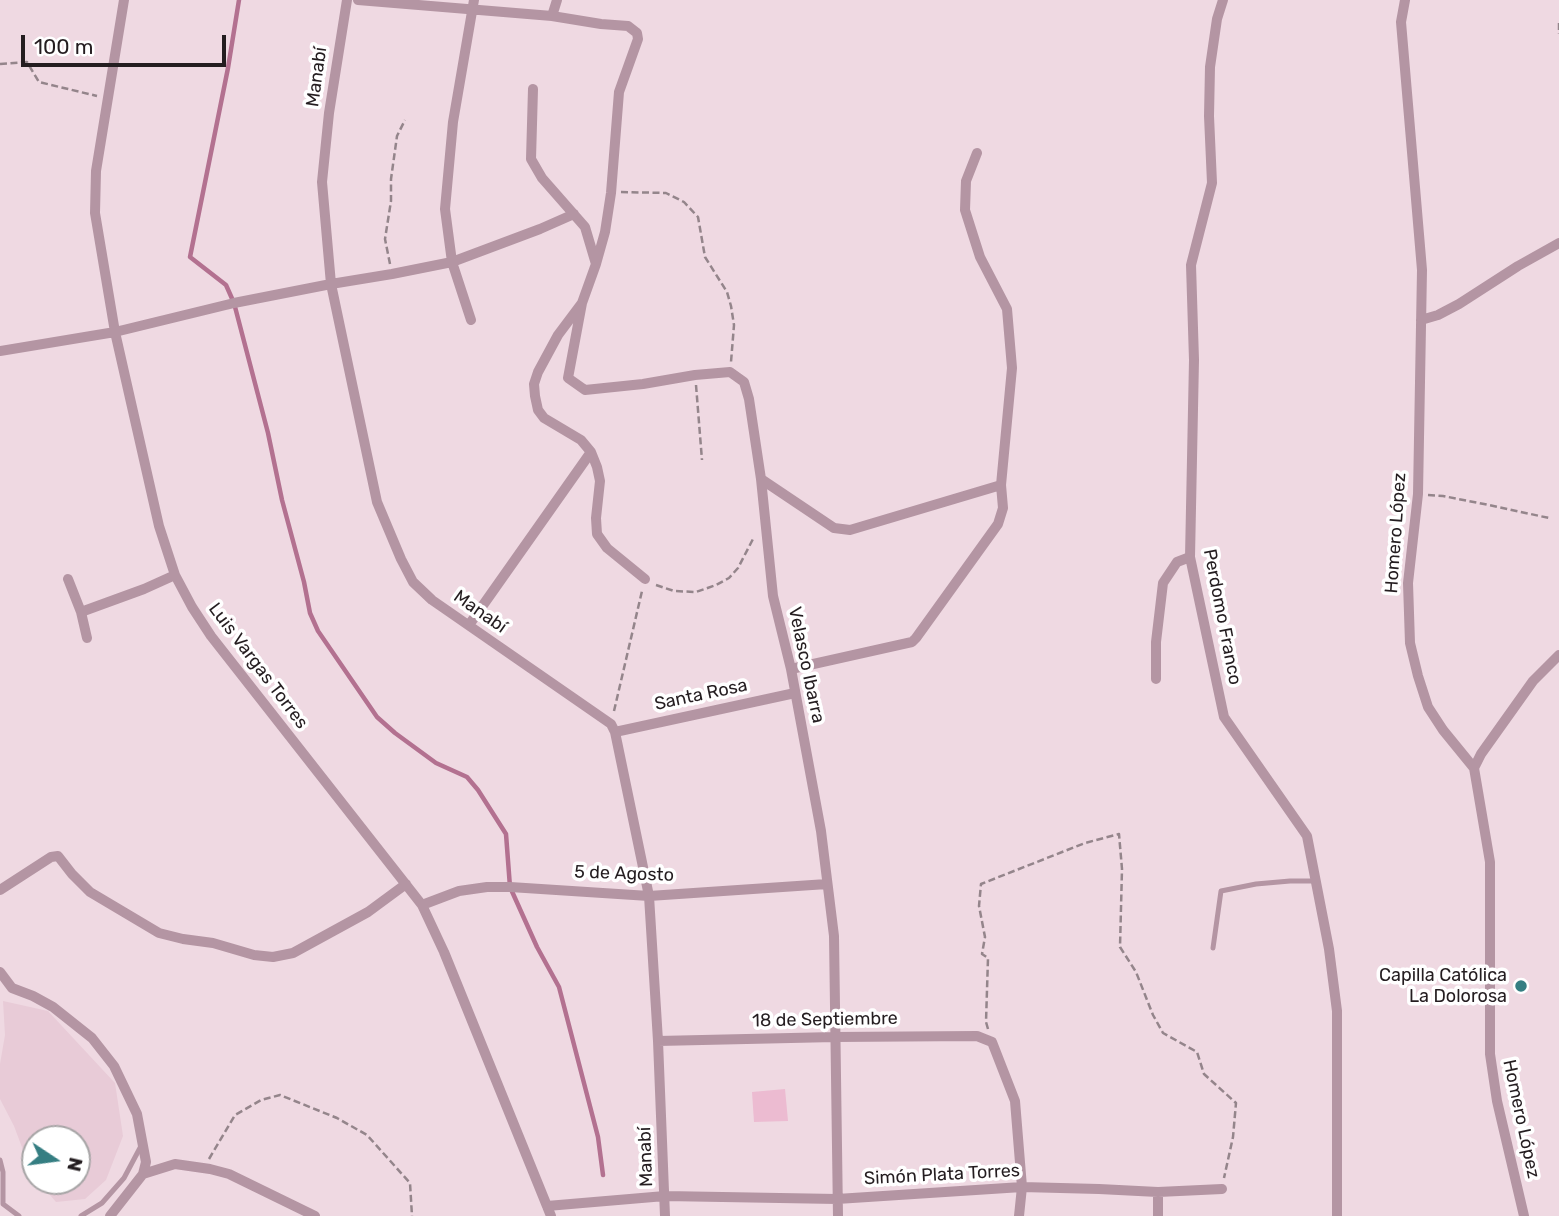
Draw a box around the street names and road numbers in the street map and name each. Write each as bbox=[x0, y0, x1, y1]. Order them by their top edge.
street label: Manabí bbox=[302, 46, 332, 108]
street label: Homero López bbox=[1381, 472, 1411, 594]
street label: Perdomo Franco bbox=[1198, 547, 1246, 687]
street label: Manabí bbox=[449, 586, 511, 638]
street label: Luis Vargas Torres bbox=[204, 599, 312, 733]
street label: Velasco Ibarra bbox=[783, 605, 829, 725]
street label: Santa Rosa bbox=[653, 675, 749, 715]
street label: 5 de Agosto bbox=[574, 861, 674, 887]
street label: 18 de Septiembre bbox=[752, 1008, 898, 1032]
street label: Homero López bbox=[1498, 1058, 1544, 1180]
street label: Manabí bbox=[634, 1127, 658, 1187]
street label: Simón Plata Torres bbox=[863, 1160, 1021, 1190]

